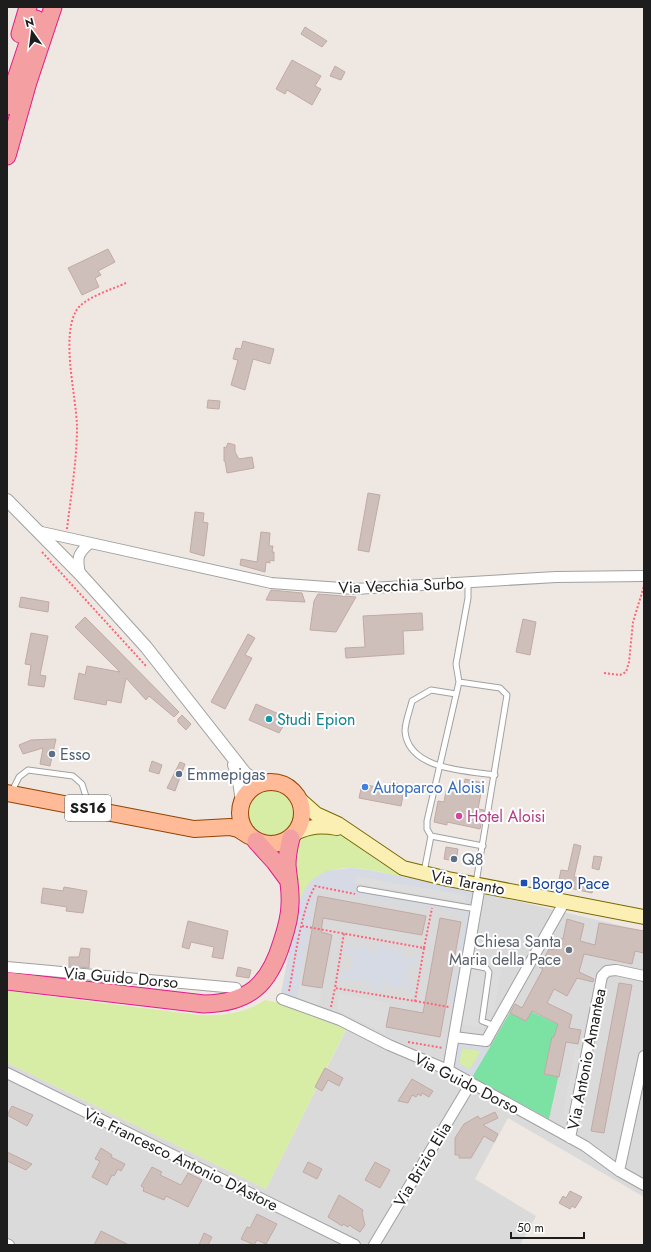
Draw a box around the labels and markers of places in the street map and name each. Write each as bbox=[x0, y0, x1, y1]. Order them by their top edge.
place label: Studi Epion bbox=[277, 708, 355, 731]
marker: Studi Epion bbox=[264, 714, 274, 724]
place label: Esso bbox=[60, 743, 91, 766]
marker: Esso bbox=[47, 749, 57, 759]
place label: Emmepigas bbox=[187, 763, 266, 786]
marker: Emmepigas bbox=[174, 769, 184, 779]
place label: Autoparco Aloisi bbox=[373, 776, 485, 799]
marker: Autoparco Aloisi bbox=[360, 782, 370, 792]
place label: Hotel Aloisi bbox=[467, 805, 545, 828]
marker: Hotel Aloisi bbox=[454, 811, 464, 821]
place label: Q8 bbox=[462, 848, 483, 871]
marker: Q8 bbox=[449, 854, 459, 864]
place label: Borgo Pace bbox=[532, 872, 609, 895]
marker: Borgo Pace bbox=[519, 878, 529, 888]
place label: Chiesa Santa Maria della Pace bbox=[449, 930, 561, 971]
marker: Chiesa Santa Maria della Pace bbox=[564, 945, 574, 955]

